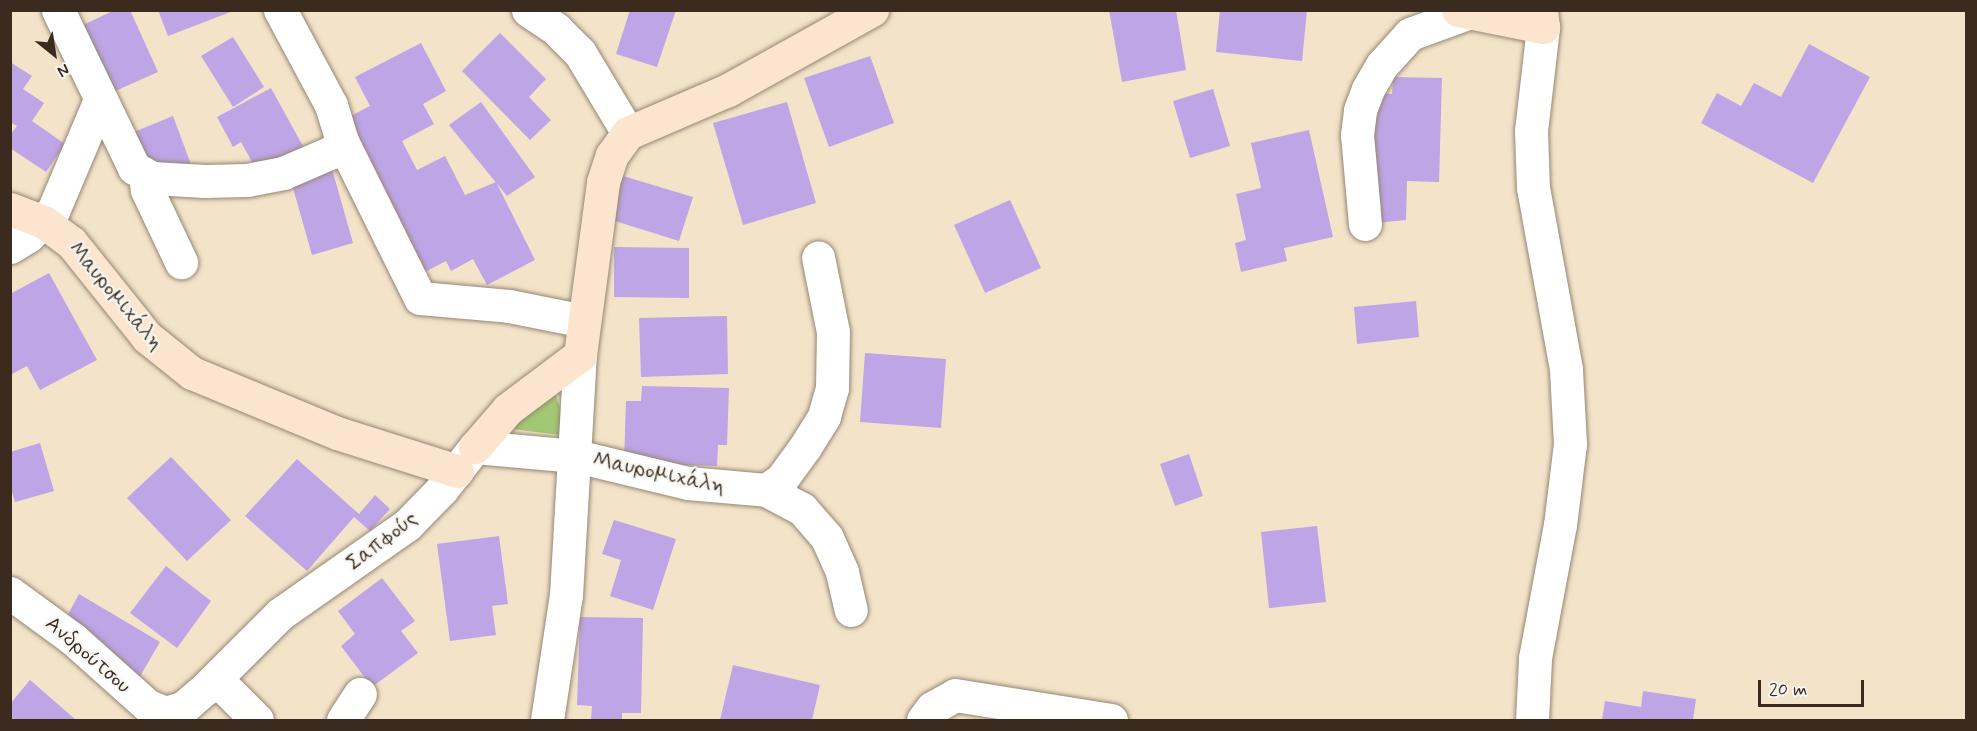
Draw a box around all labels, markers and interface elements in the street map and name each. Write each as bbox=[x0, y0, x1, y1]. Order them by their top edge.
north arrow bbox=[24, 24, 84, 84]
text: N bbox=[53, 58, 73, 82]
street label: Μαυρομιχάλη bbox=[63, 236, 169, 356]
street label: Μαυρομιχάλη bbox=[591, 447, 727, 499]
street label: Σαπφούς bbox=[342, 506, 422, 576]
street label: Ανδρούτσου bbox=[40, 611, 136, 699]
scale bar bbox=[1761, 668, 1868, 706]
text: 20 m bbox=[1769, 678, 1807, 702]

